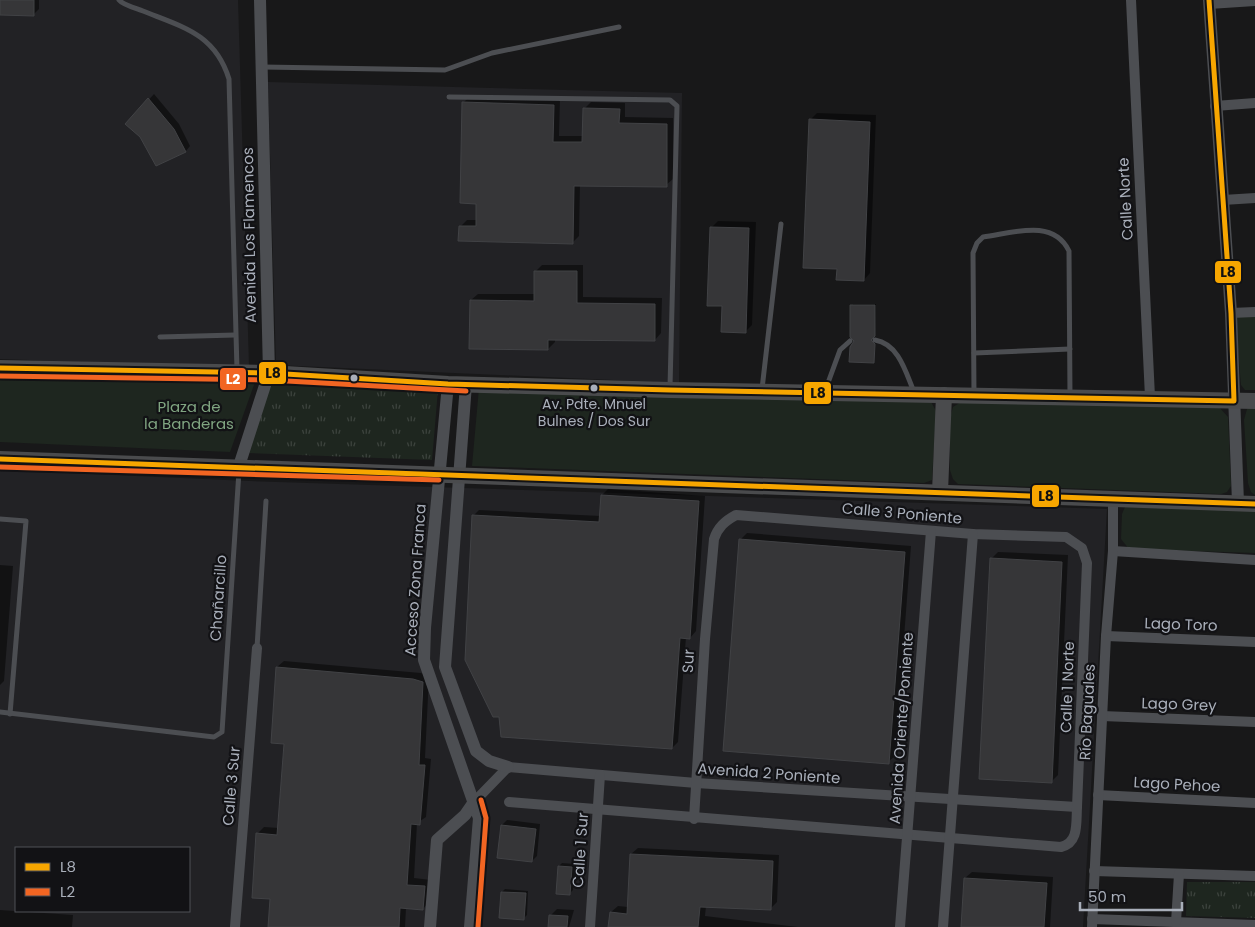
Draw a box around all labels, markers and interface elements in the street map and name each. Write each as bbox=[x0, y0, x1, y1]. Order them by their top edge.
street label: Avenida Los Flamencos bbox=[237, 147, 261, 323]
street label: Calle Norte bbox=[1112, 157, 1138, 241]
line badge: L8 bbox=[1214, 260, 1242, 284]
text: L8 bbox=[1220, 262, 1236, 282]
line badge: L8 bbox=[258, 361, 287, 385]
text: L8 bbox=[265, 363, 281, 383]
line badge: L2 bbox=[219, 367, 247, 391]
text: L2 bbox=[226, 369, 240, 389]
unlabelled marker bbox=[349, 373, 359, 383]
line badge: L8 bbox=[803, 381, 832, 405]
marker: Av. Pdte. Mnuel Bulnes / Dos Sur bbox=[589, 383, 599, 393]
text: L8 bbox=[810, 383, 826, 403]
place label: Av. Pdte. Mnuel Bulnes / Dos Sur bbox=[538, 394, 650, 431]
park label: Plaza de la Banderas bbox=[144, 396, 234, 434]
line badge: L8 bbox=[1031, 484, 1060, 508]
text: L8 bbox=[1038, 486, 1054, 506]
street label: Calle 3 Poniente bbox=[841, 497, 963, 529]
street label: Acceso Zona Franca bbox=[399, 503, 431, 657]
street label: Chañarcillo bbox=[205, 554, 231, 642]
street label: Lago Toro bbox=[1144, 612, 1218, 636]
street label: Avenida Oriente/Poniente bbox=[884, 631, 918, 825]
street label: Calle 1 Norte bbox=[1055, 641, 1079, 733]
street label: Sur bbox=[677, 648, 699, 674]
street label: Río Baguales bbox=[1074, 663, 1100, 761]
street label: Lago Grey bbox=[1141, 692, 1218, 716]
street label: Calle 3 Sur bbox=[217, 745, 245, 826]
street label: Avenida 2 Poniente bbox=[697, 758, 841, 788]
street label: Lago Pehoe bbox=[1133, 771, 1221, 797]
street label: Calle 1 Sur bbox=[567, 811, 593, 888]
legend bbox=[15, 847, 190, 912]
text: L8 bbox=[60, 856, 76, 877]
scale bar bbox=[1080, 880, 1182, 912]
text: L2 bbox=[60, 881, 75, 902]
text: 50 m bbox=[1088, 886, 1126, 907]

